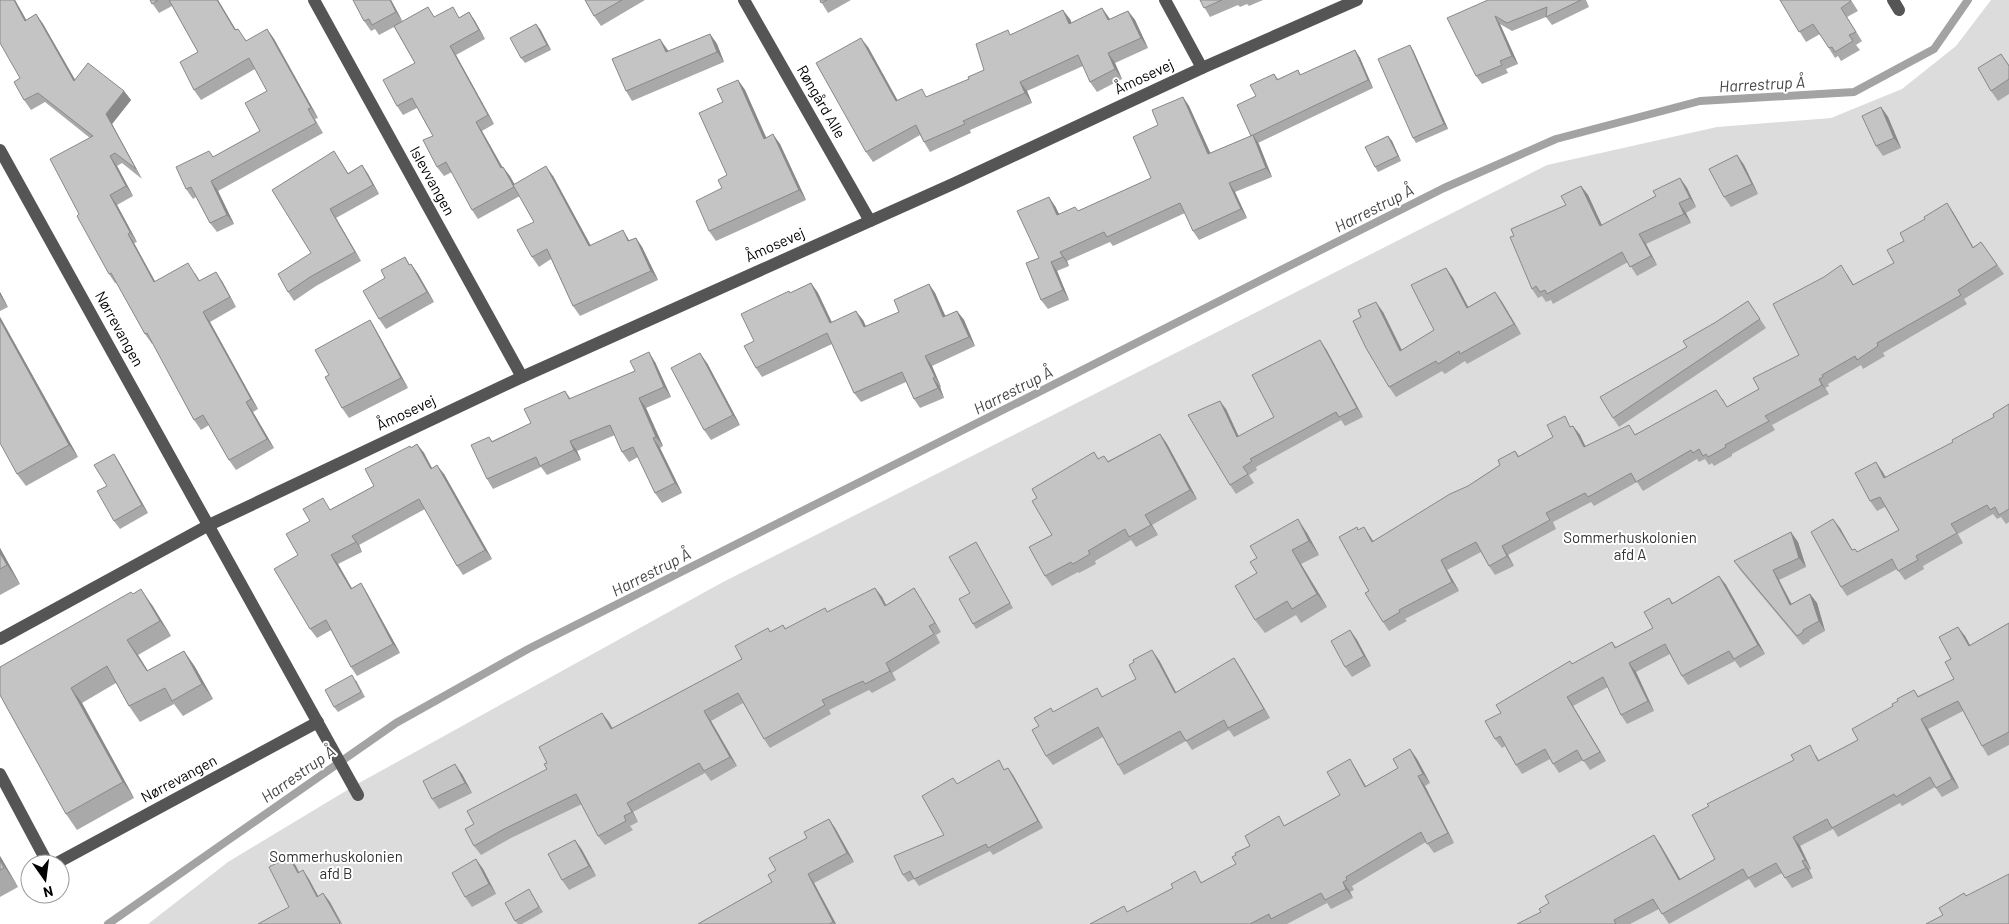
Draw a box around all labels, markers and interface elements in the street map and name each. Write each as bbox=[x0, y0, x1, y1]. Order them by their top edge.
street label: Åmosevej bbox=[1111, 54, 1176, 98]
street label: Røngård Alle bbox=[794, 62, 850, 141]
water label: Harrestrup Å bbox=[1718, 72, 1805, 95]
street label: Islevvangen bbox=[407, 143, 459, 218]
water label: Harrestrup Å bbox=[1331, 180, 1416, 236]
street label: Åmosevej bbox=[742, 222, 807, 265]
street label: Nørrevangen bbox=[92, 288, 148, 369]
water label: Harrestrup Å bbox=[970, 362, 1055, 418]
street label: Åmosevej bbox=[373, 390, 438, 434]
park label: Sommerhuskolonien afd A bbox=[1563, 528, 1697, 563]
water label: Harrestrup Å bbox=[608, 544, 693, 600]
water label: Harrestrup Å bbox=[257, 741, 338, 806]
street label: Nørrevangen bbox=[137, 751, 220, 806]
park label: Sommerhuskolonien afd B bbox=[269, 847, 403, 882]
north arrow bbox=[20, 854, 70, 904]
text: N bbox=[42, 883, 55, 901]

